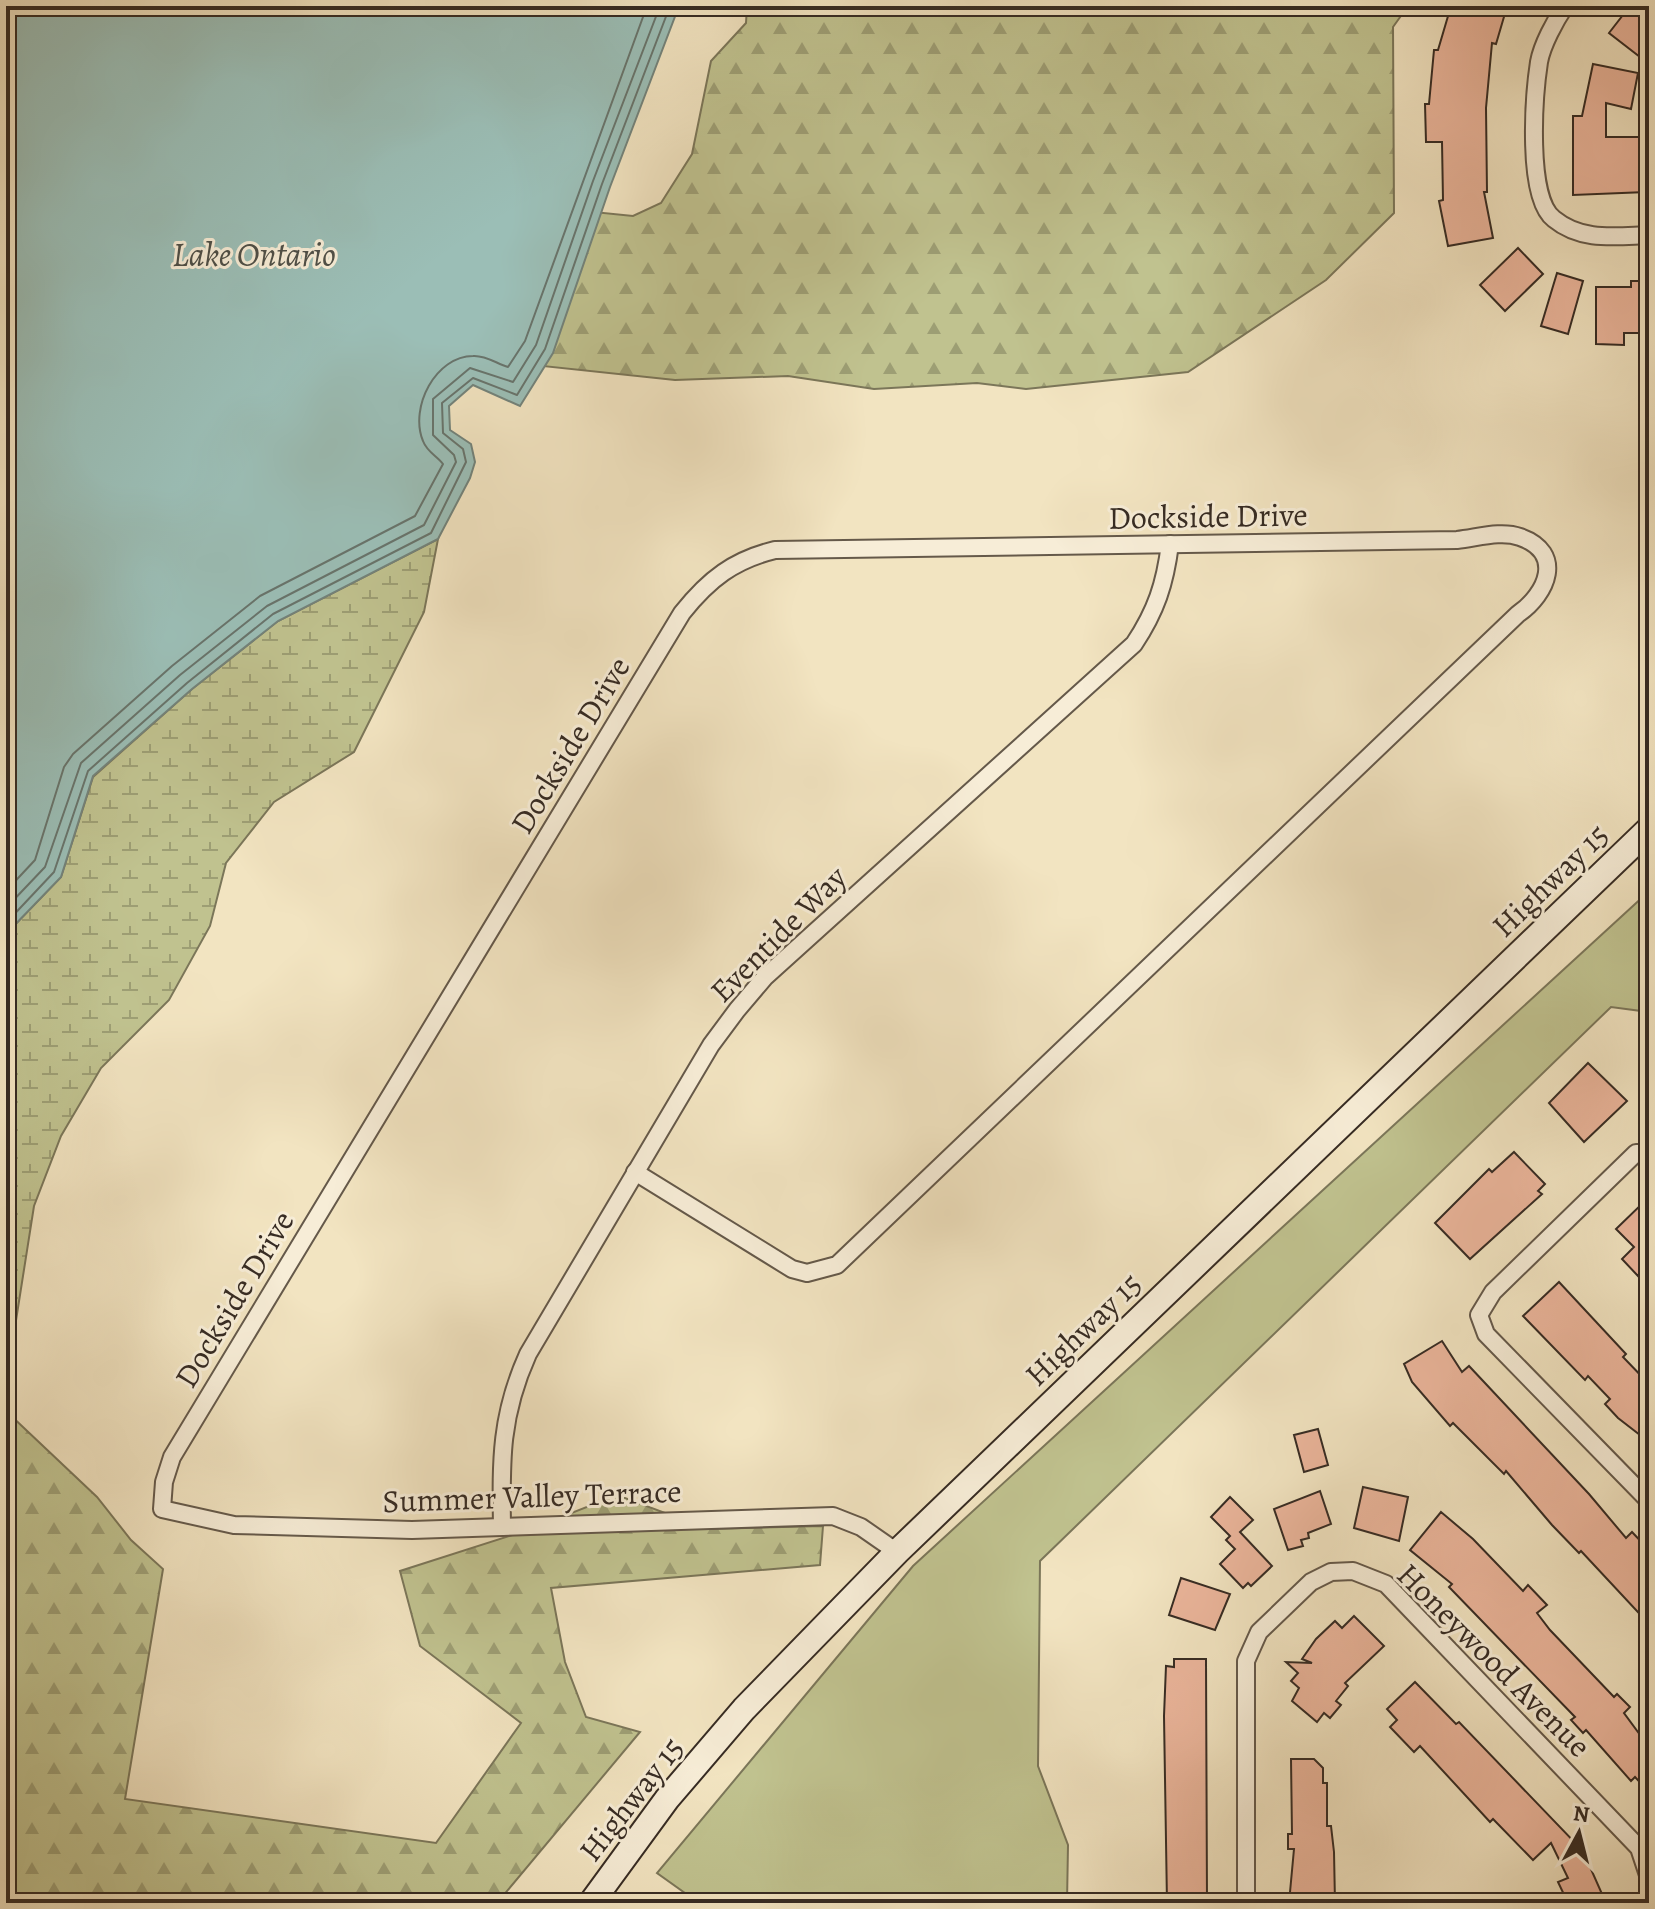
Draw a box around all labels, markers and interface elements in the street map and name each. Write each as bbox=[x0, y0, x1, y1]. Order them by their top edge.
water label: Lake Ontario bbox=[172, 231, 336, 278]
street label: Dockside Drive bbox=[1108, 492, 1308, 540]
street label: Dockside Drive bbox=[500, 648, 640, 842]
street label: Highway 15 bbox=[1482, 813, 1618, 947]
street label: Eventide Way bbox=[700, 855, 857, 1012]
street label: Dockside Drive bbox=[164, 1202, 304, 1396]
street label: Highway 15 bbox=[1015, 1262, 1151, 1396]
street label: Summer Valley Terrace bbox=[382, 1469, 682, 1523]
street label: Honeywood Avenue bbox=[1387, 1553, 1601, 1767]
street label: Highway 15 bbox=[568, 1728, 694, 1870]
north arrow bbox=[1539, 1793, 1619, 1873]
text: N bbox=[1572, 1798, 1591, 1830]

